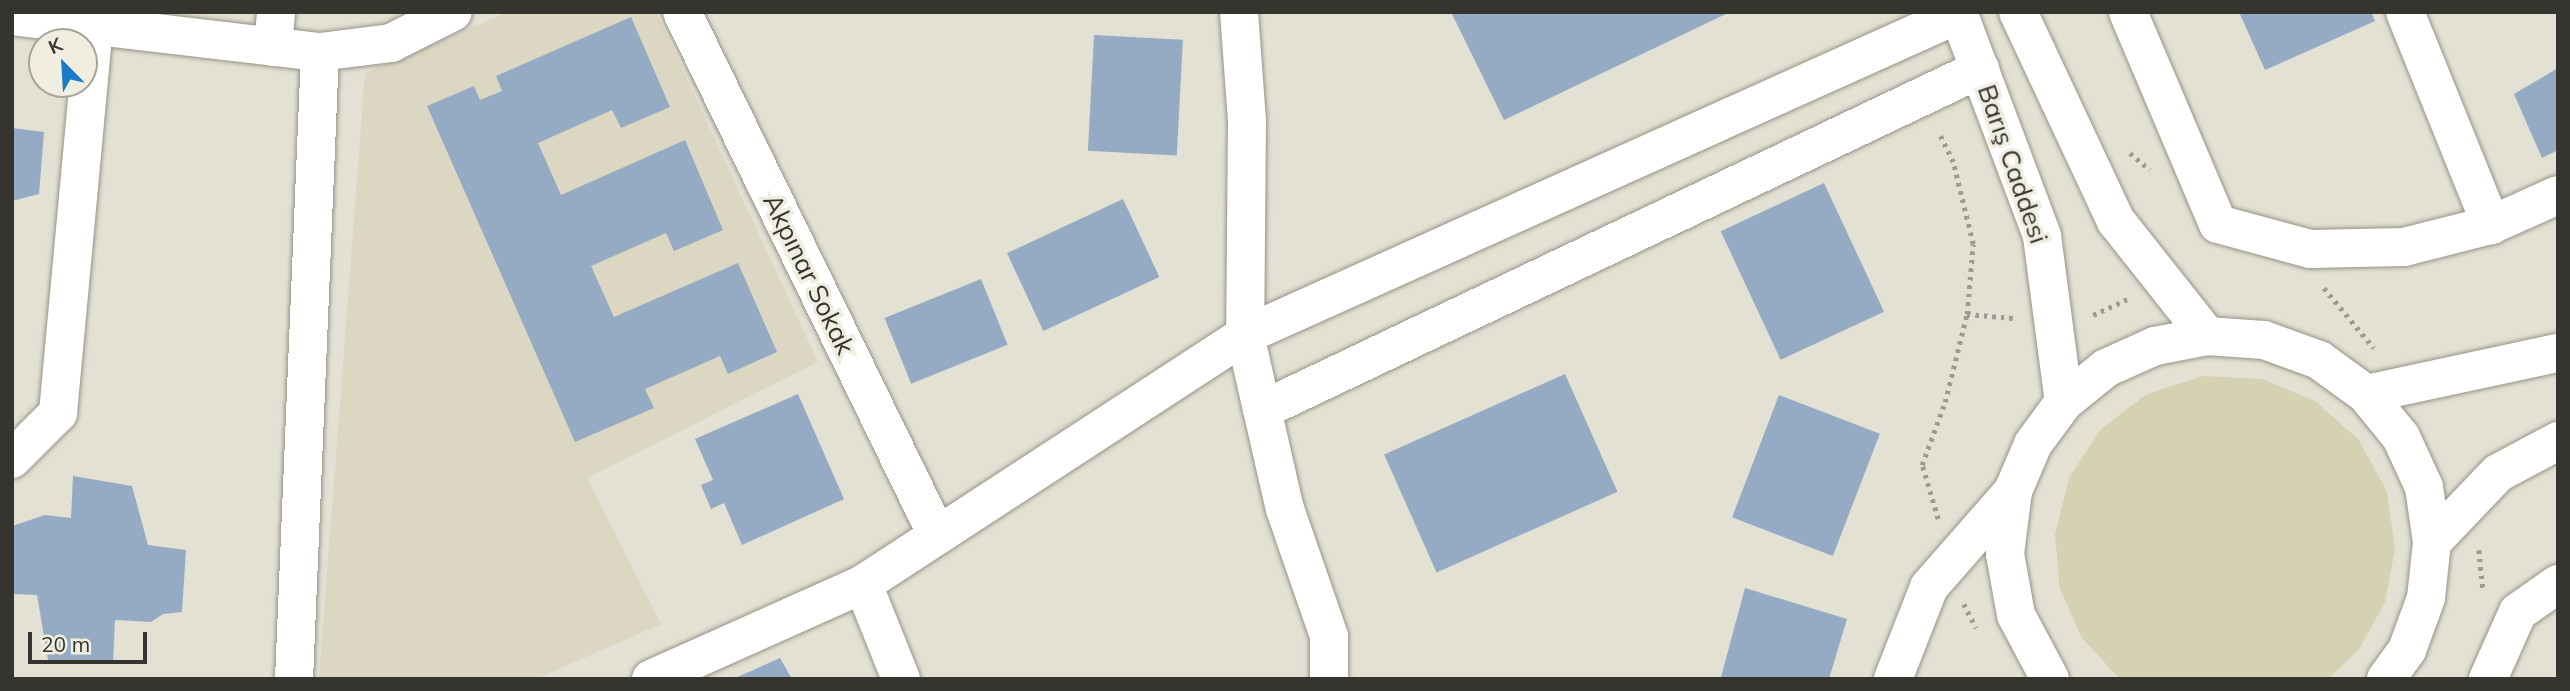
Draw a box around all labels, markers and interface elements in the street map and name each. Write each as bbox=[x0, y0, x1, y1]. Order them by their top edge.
north arrow bbox=[28, 28, 98, 98]
text: K bbox=[45, 32, 66, 59]
street label: Barış Caddesi bbox=[1971, 80, 2055, 248]
street label: Akpınar Sokak bbox=[757, 189, 861, 359]
scale bar bbox=[32, 618, 150, 662]
text: 20 m bbox=[41, 631, 90, 657]

